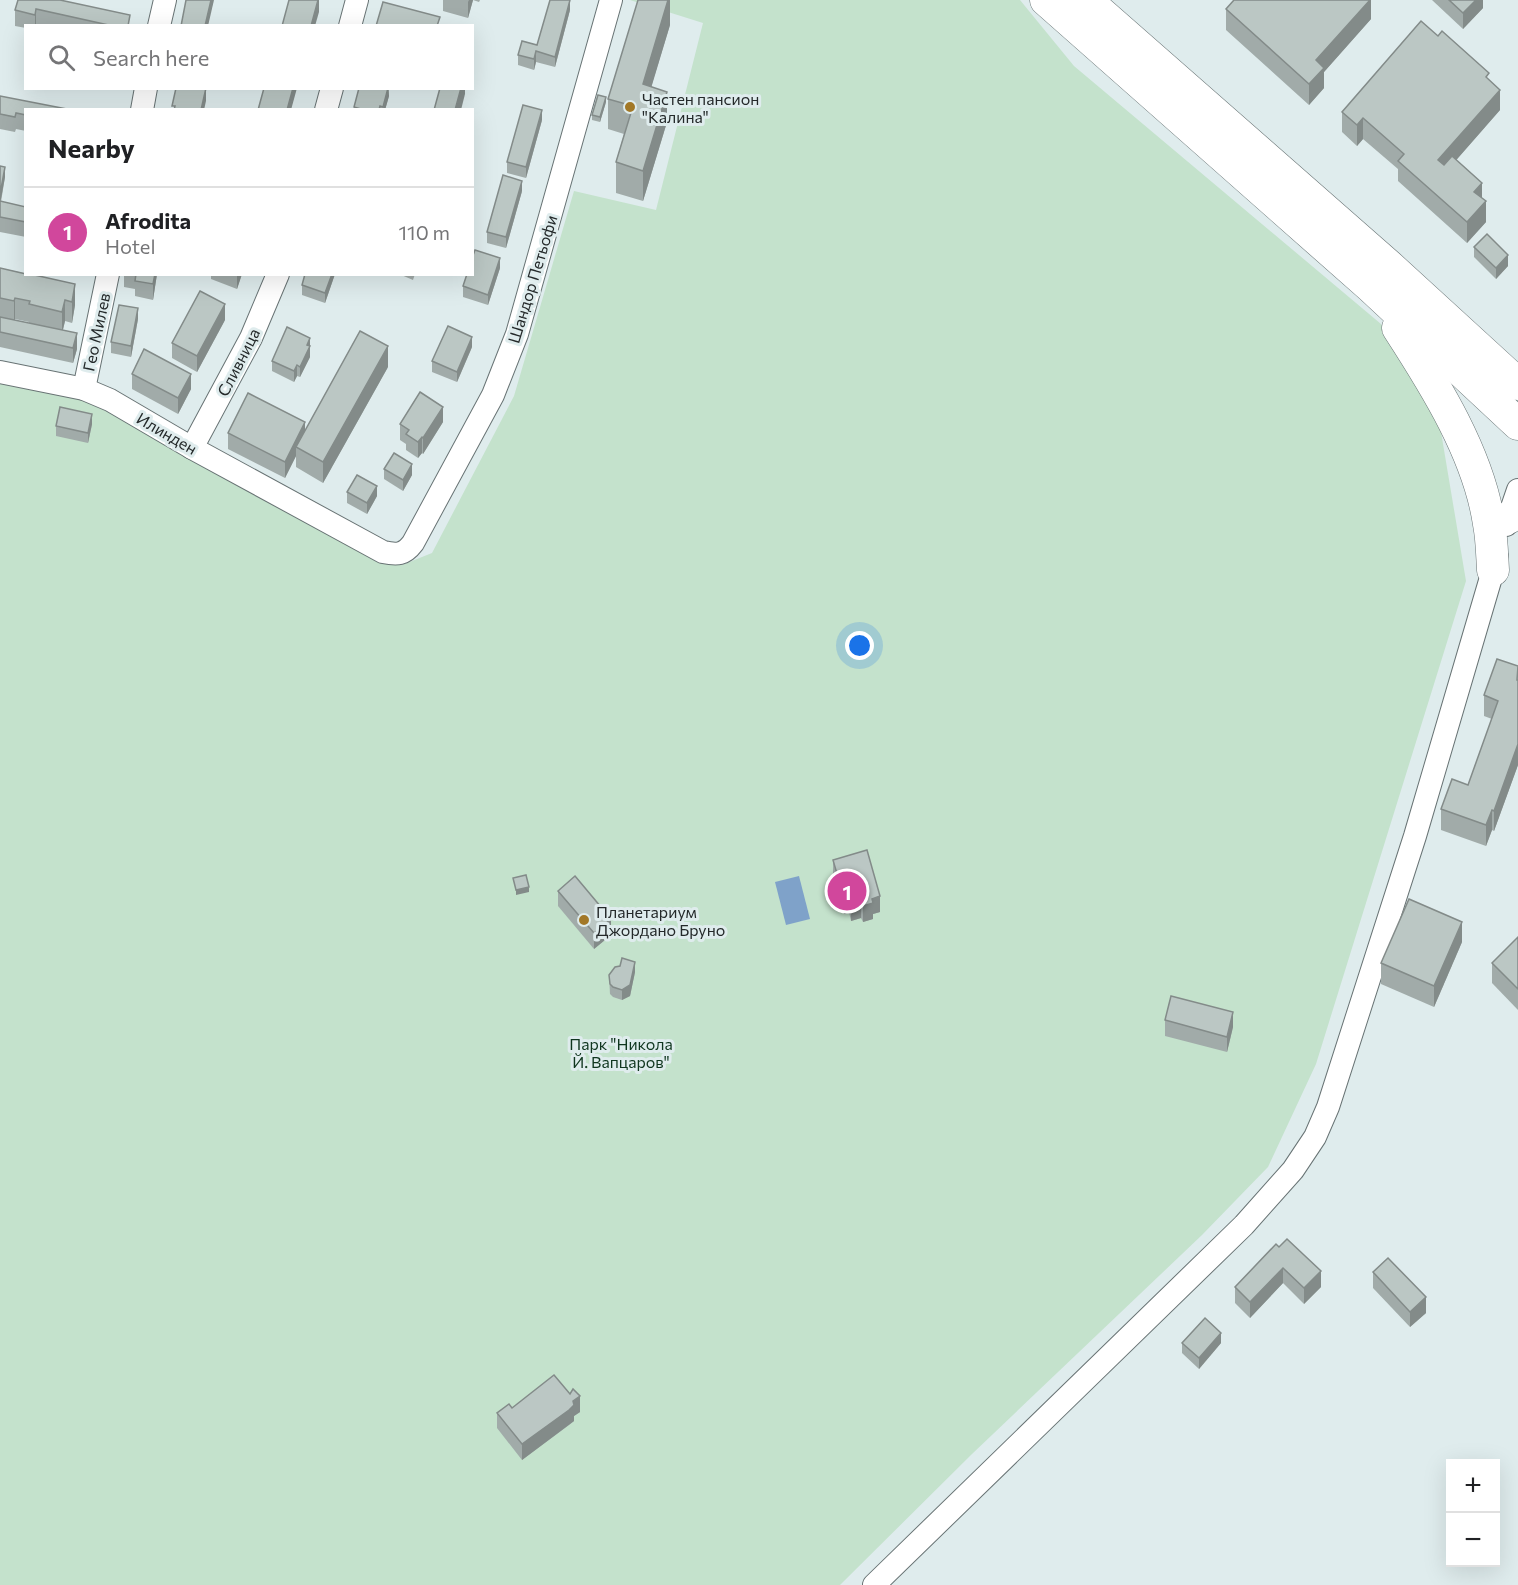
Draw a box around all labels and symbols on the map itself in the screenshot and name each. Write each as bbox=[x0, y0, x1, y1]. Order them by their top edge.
place label: Частен пансион "Калина" bbox=[642, 89, 759, 126]
marker: Частен пансион "Калина" bbox=[623, 100, 637, 114]
street label: Шандор Петьофи bbox=[503, 213, 561, 345]
street label: Гео Милев bbox=[78, 291, 114, 373]
street label: Сливница bbox=[213, 325, 263, 399]
street label: Илинден bbox=[133, 408, 201, 458]
your location bbox=[845, 631, 874, 660]
pin: 1 bbox=[828, 868, 866, 914]
place label: Планетариум Джордано Бруно bbox=[596, 902, 725, 939]
marker: Планетариум Джордано Бруно bbox=[577, 913, 591, 927]
park label: Парк "Никола Й. Вапцаров" bbox=[569, 1034, 673, 1071]

